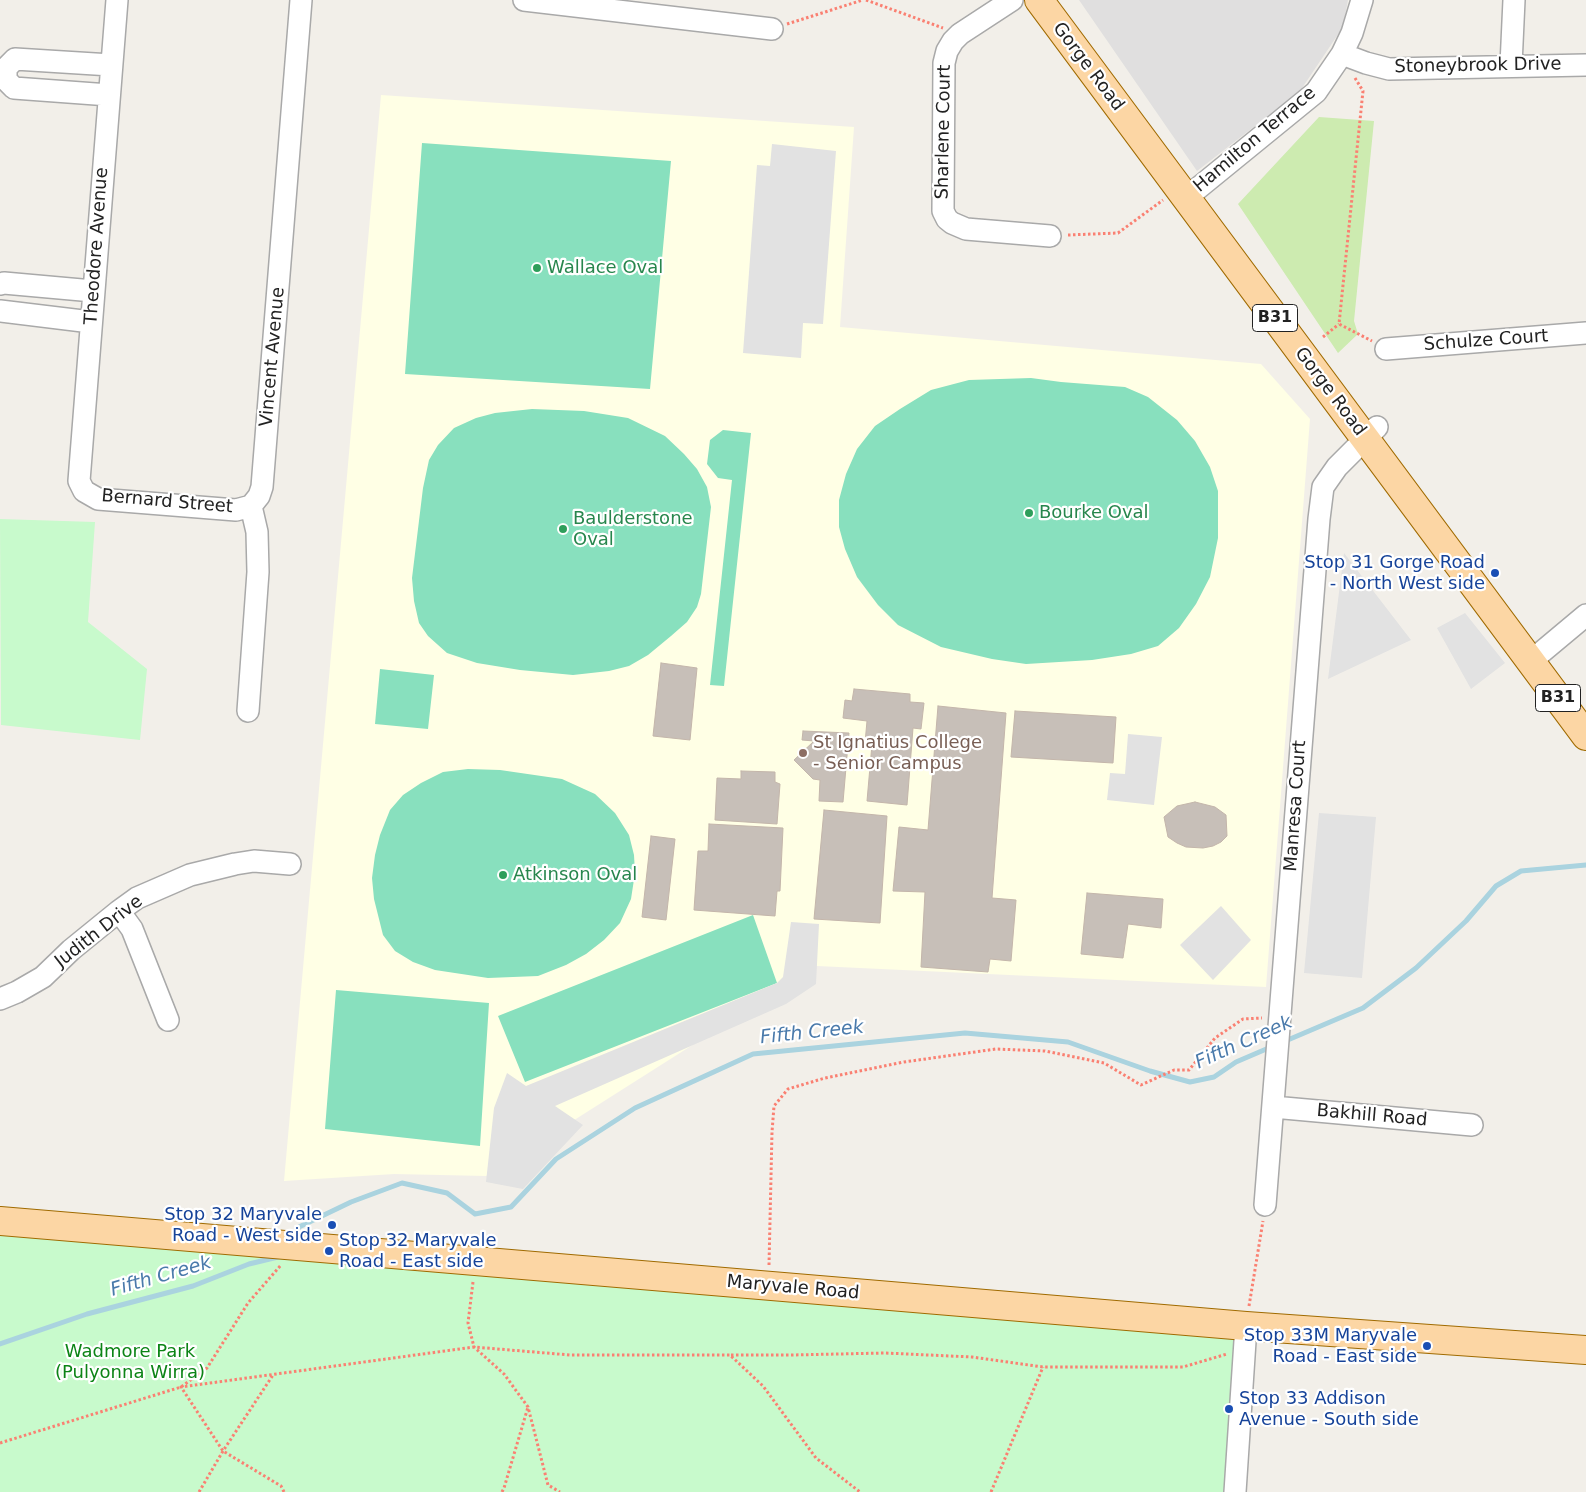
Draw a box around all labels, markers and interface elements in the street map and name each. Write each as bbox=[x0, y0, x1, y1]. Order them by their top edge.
street label: Gorge Road bbox=[1048, 18, 1128, 116]
street label: Stoneybrook Drive bbox=[1394, 54, 1562, 78]
street label: Sharlene Court bbox=[932, 64, 956, 200]
street label: Hamilton Terrace bbox=[1190, 83, 1320, 197]
street label: Theodore Avenue bbox=[81, 167, 113, 325]
place label: Wallace Oval bbox=[547, 257, 663, 279]
marker: Wallace Oval bbox=[531, 262, 543, 274]
street label: Vincent Avenue bbox=[256, 286, 290, 428]
road number: B31 bbox=[1252, 304, 1298, 332]
street label: Schulze Court bbox=[1423, 326, 1549, 356]
street label: Gorge Road bbox=[1290, 343, 1370, 441]
street label: Bernard Street bbox=[100, 485, 234, 519]
place label: Bourke Oval bbox=[1039, 502, 1149, 524]
marker: Bourke Oval bbox=[1023, 507, 1035, 519]
place label: Baulderstone Oval bbox=[573, 508, 693, 550]
marker: Baulderstone Oval bbox=[557, 523, 569, 535]
place label: Stop 31 Gorge Road - North West side bbox=[1304, 552, 1485, 594]
marker: Stop 31 Gorge Road - North West side bbox=[1489, 567, 1501, 579]
road number: B31 bbox=[1536, 684, 1580, 711]
place label: St Ignatius College - Senior Campus bbox=[813, 732, 982, 774]
street label: Manresa Court bbox=[1281, 740, 1311, 872]
marker: St Ignatius College - Senior Campus bbox=[797, 747, 809, 759]
place label: Atkinson Oval bbox=[513, 864, 637, 886]
marker: Atkinson Oval bbox=[497, 869, 509, 881]
street label: Judith Drive bbox=[51, 891, 147, 973]
water label: Fifth Creek bbox=[1192, 1011, 1296, 1075]
water label: Fifth Creek bbox=[759, 1016, 865, 1050]
street label: Bakhill Road bbox=[1316, 1100, 1428, 1132]
place label: Stop 32 Maryvale Road - West side bbox=[164, 1204, 322, 1246]
marker: Stop 32 Maryvale Road - West side bbox=[326, 1219, 338, 1231]
place label: Stop 32 Maryvale Road - East side bbox=[339, 1230, 497, 1272]
marker: Stop 32 Maryvale Road - East side bbox=[323, 1245, 335, 1257]
water label: Fifth Creek bbox=[108, 1252, 214, 1302]
street label: Maryvale Road bbox=[726, 1271, 860, 1305]
place label: Stop 33M Maryvale Road - East side bbox=[1244, 1325, 1417, 1368]
marker: Stop 33M Maryvale Road - East side bbox=[1421, 1340, 1433, 1352]
park label: Wadmore Park (Pulyonna Wirra) bbox=[55, 1341, 205, 1384]
place label: Stop 33 Addison Avenue - South side bbox=[1239, 1388, 1419, 1430]
marker: Stop 33 Addison Avenue - South side bbox=[1223, 1403, 1235, 1415]

